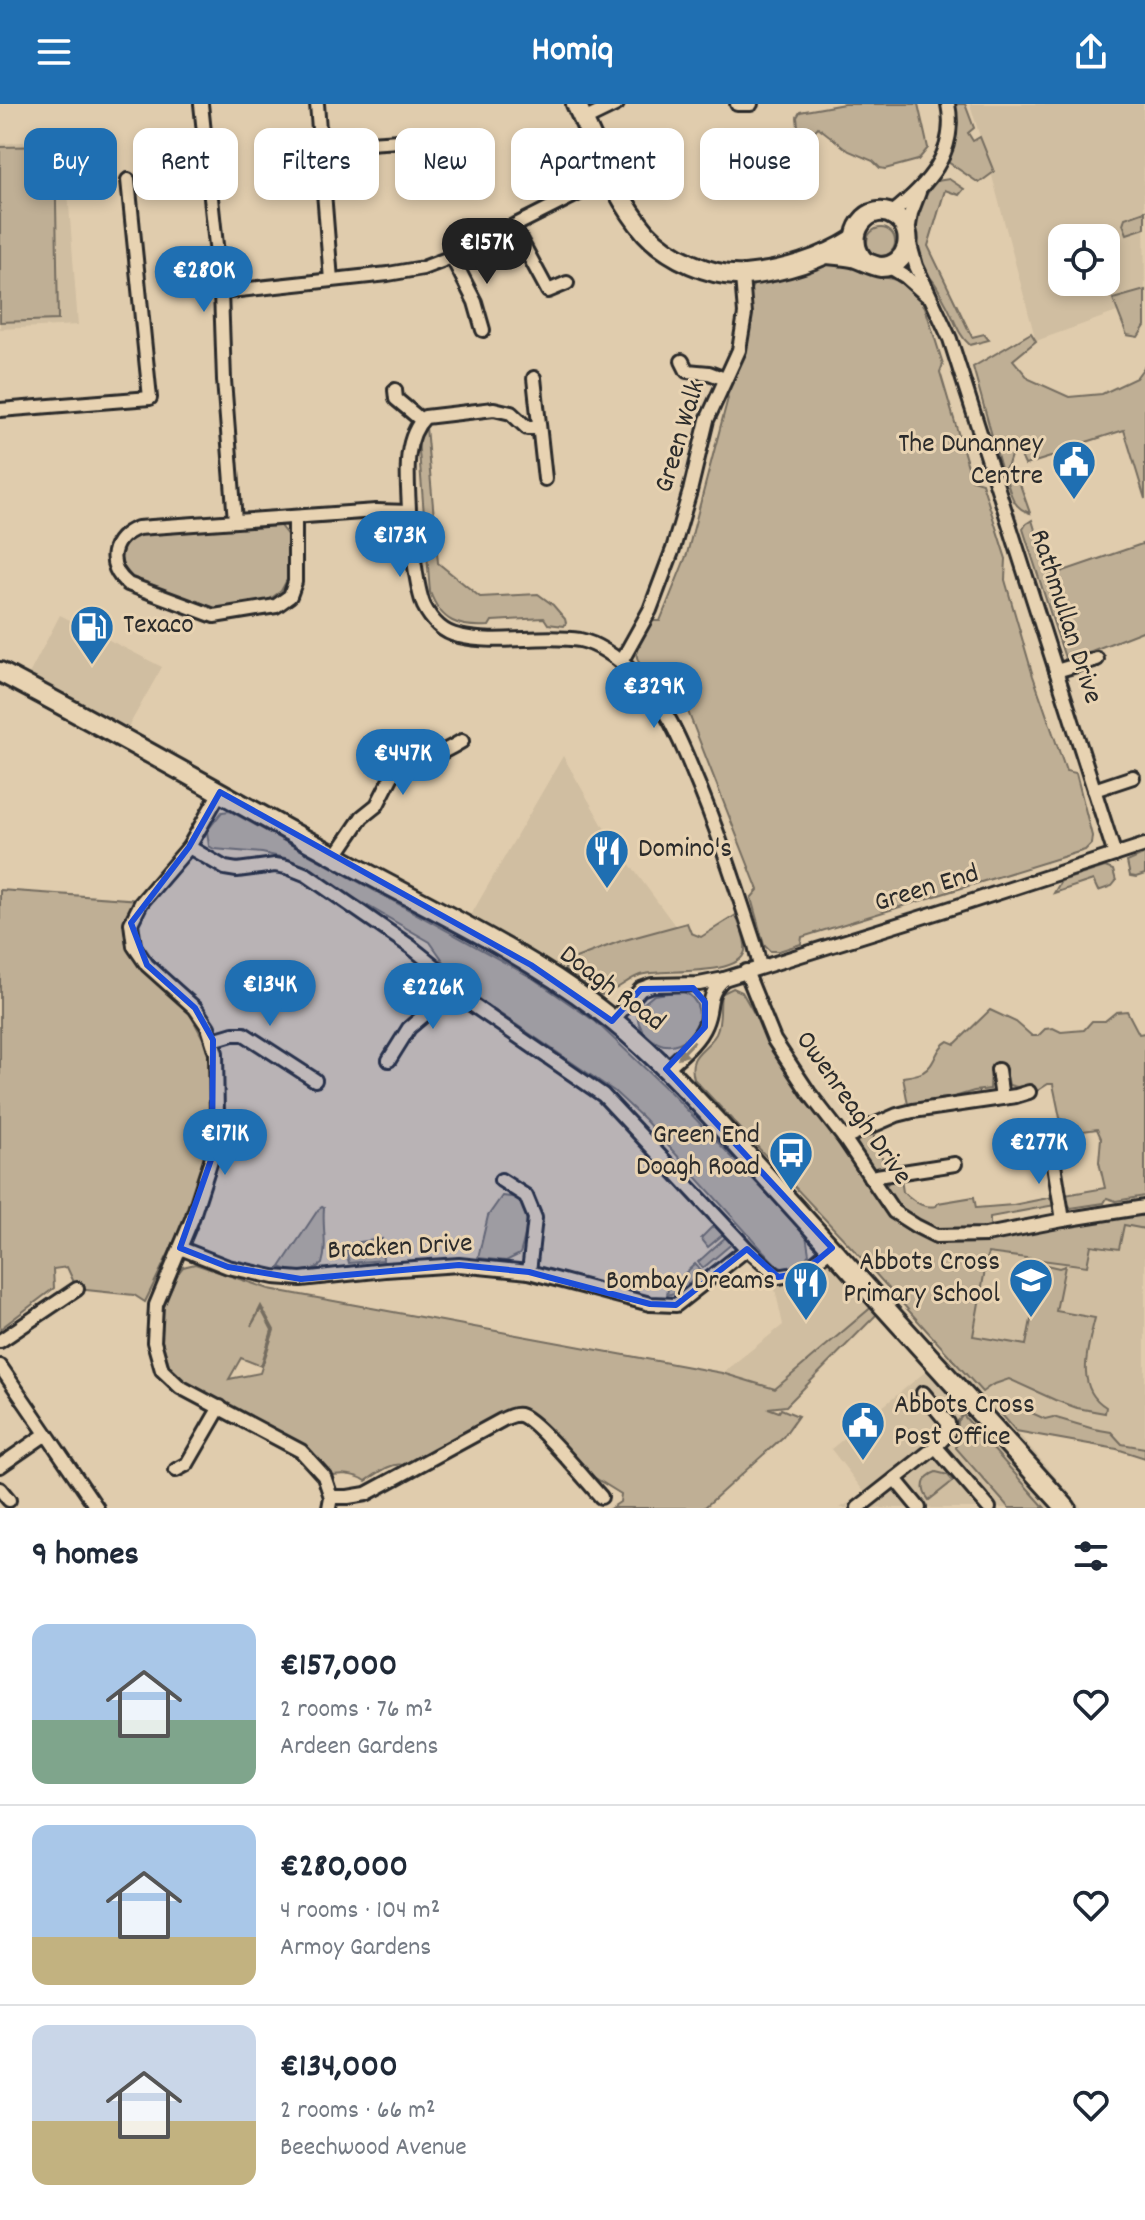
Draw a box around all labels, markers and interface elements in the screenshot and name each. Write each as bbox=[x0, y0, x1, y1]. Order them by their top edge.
text: Homiq bbox=[532, 26, 613, 78]
icon: menu bbox=[32, 30, 76, 74]
icon: share bbox=[1069, 30, 1113, 74]
chip: Buy bbox=[24, 128, 117, 200]
chip: Rent bbox=[133, 128, 238, 200]
chip: Filters bbox=[254, 128, 379, 200]
chip: New bbox=[395, 128, 495, 200]
chip: Apartment bbox=[511, 128, 684, 200]
chip: House bbox=[700, 128, 819, 200]
pin: €157K bbox=[431, 218, 543, 286]
map controls bbox=[1048, 224, 1120, 296]
button: locate bbox=[1048, 224, 1120, 296]
text: €157K bbox=[460, 225, 514, 262]
pin: €280K bbox=[148, 246, 260, 314]
text: €280K bbox=[173, 253, 235, 290]
street label: Green Walk bbox=[646, 376, 718, 498]
place label: The Dunanney Centre bbox=[898, 426, 1044, 498]
public building icon: The Dunanney Centre bbox=[1050, 438, 1098, 501]
pin: €173K bbox=[344, 511, 456, 579]
text: €173K bbox=[373, 518, 427, 555]
street label: Rathmullan Drive bbox=[1017, 525, 1111, 709]
fuel station icon: Texaco bbox=[68, 603, 116, 666]
place label: Texaco bbox=[123, 607, 194, 647]
pin: €329K bbox=[598, 662, 710, 730]
text: €329K bbox=[623, 669, 685, 706]
pin: €447K bbox=[347, 729, 459, 797]
text: €447K bbox=[374, 736, 432, 773]
restaurant icon: Domino's bbox=[583, 827, 631, 890]
place label: Domino's bbox=[638, 831, 732, 871]
street label: Green End bbox=[870, 855, 984, 925]
street label: Doagh Road bbox=[549, 937, 673, 1043]
pin: €134K bbox=[214, 960, 326, 1028]
pin: €226K bbox=[377, 963, 489, 1031]
text: €134K bbox=[243, 967, 297, 1004]
text: €226K bbox=[402, 970, 464, 1007]
street label: Owenreagh Drive bbox=[784, 1024, 920, 1194]
one-way arrow bbox=[677, 1040, 695, 1059]
pin: €171K bbox=[169, 1109, 281, 1177]
text: €171K bbox=[201, 1116, 249, 1153]
place label: Green End Doagh Road bbox=[636, 1117, 760, 1189]
pin: €277K bbox=[983, 1118, 1095, 1186]
text: €277K bbox=[1010, 1125, 1068, 1162]
bus stop icon: Green End Doagh Road bbox=[767, 1129, 815, 1192]
street label: Bracken Drive bbox=[326, 1225, 474, 1273]
place label: Abbots Cross Primary School bbox=[843, 1244, 1000, 1316]
school or university icon: Abbots Cross Primary School bbox=[1007, 1256, 1055, 1319]
restaurant icon: Bombay Dreams bbox=[782, 1259, 830, 1322]
place label: Bombay Dreams bbox=[606, 1263, 775, 1303]
place label: Abbots Cross Post Office bbox=[894, 1387, 1035, 1459]
public building icon: Abbots Cross Post Office bbox=[839, 1399, 887, 1462]
text: 9 homes bbox=[32, 1532, 139, 1581]
icon: filters bbox=[1069, 1534, 1113, 1578]
text: €157,000 bbox=[280, 1643, 397, 1692]
icon: home bbox=[96, 1656, 192, 1752]
icon: heart bbox=[1069, 1682, 1113, 1726]
text: 2 rooms · 76 m² bbox=[280, 1692, 433, 1729]
text: Ardeen Gardens bbox=[280, 1729, 438, 1766]
text: €280,000 bbox=[280, 1844, 408, 1893]
icon: home bbox=[96, 1857, 192, 1953]
icon: heart bbox=[1069, 1883, 1113, 1927]
text: 4 rooms · 104 m² bbox=[280, 1893, 440, 1930]
text: Armoy Gardens bbox=[280, 1930, 431, 1967]
text: €134,000 bbox=[280, 2044, 398, 2093]
icon: home bbox=[96, 2057, 192, 2153]
icon: heart bbox=[1069, 2083, 1113, 2127]
text: 2 rooms · 66 m² bbox=[280, 2093, 436, 2130]
text: Beechwood Avenue bbox=[280, 2130, 467, 2167]

